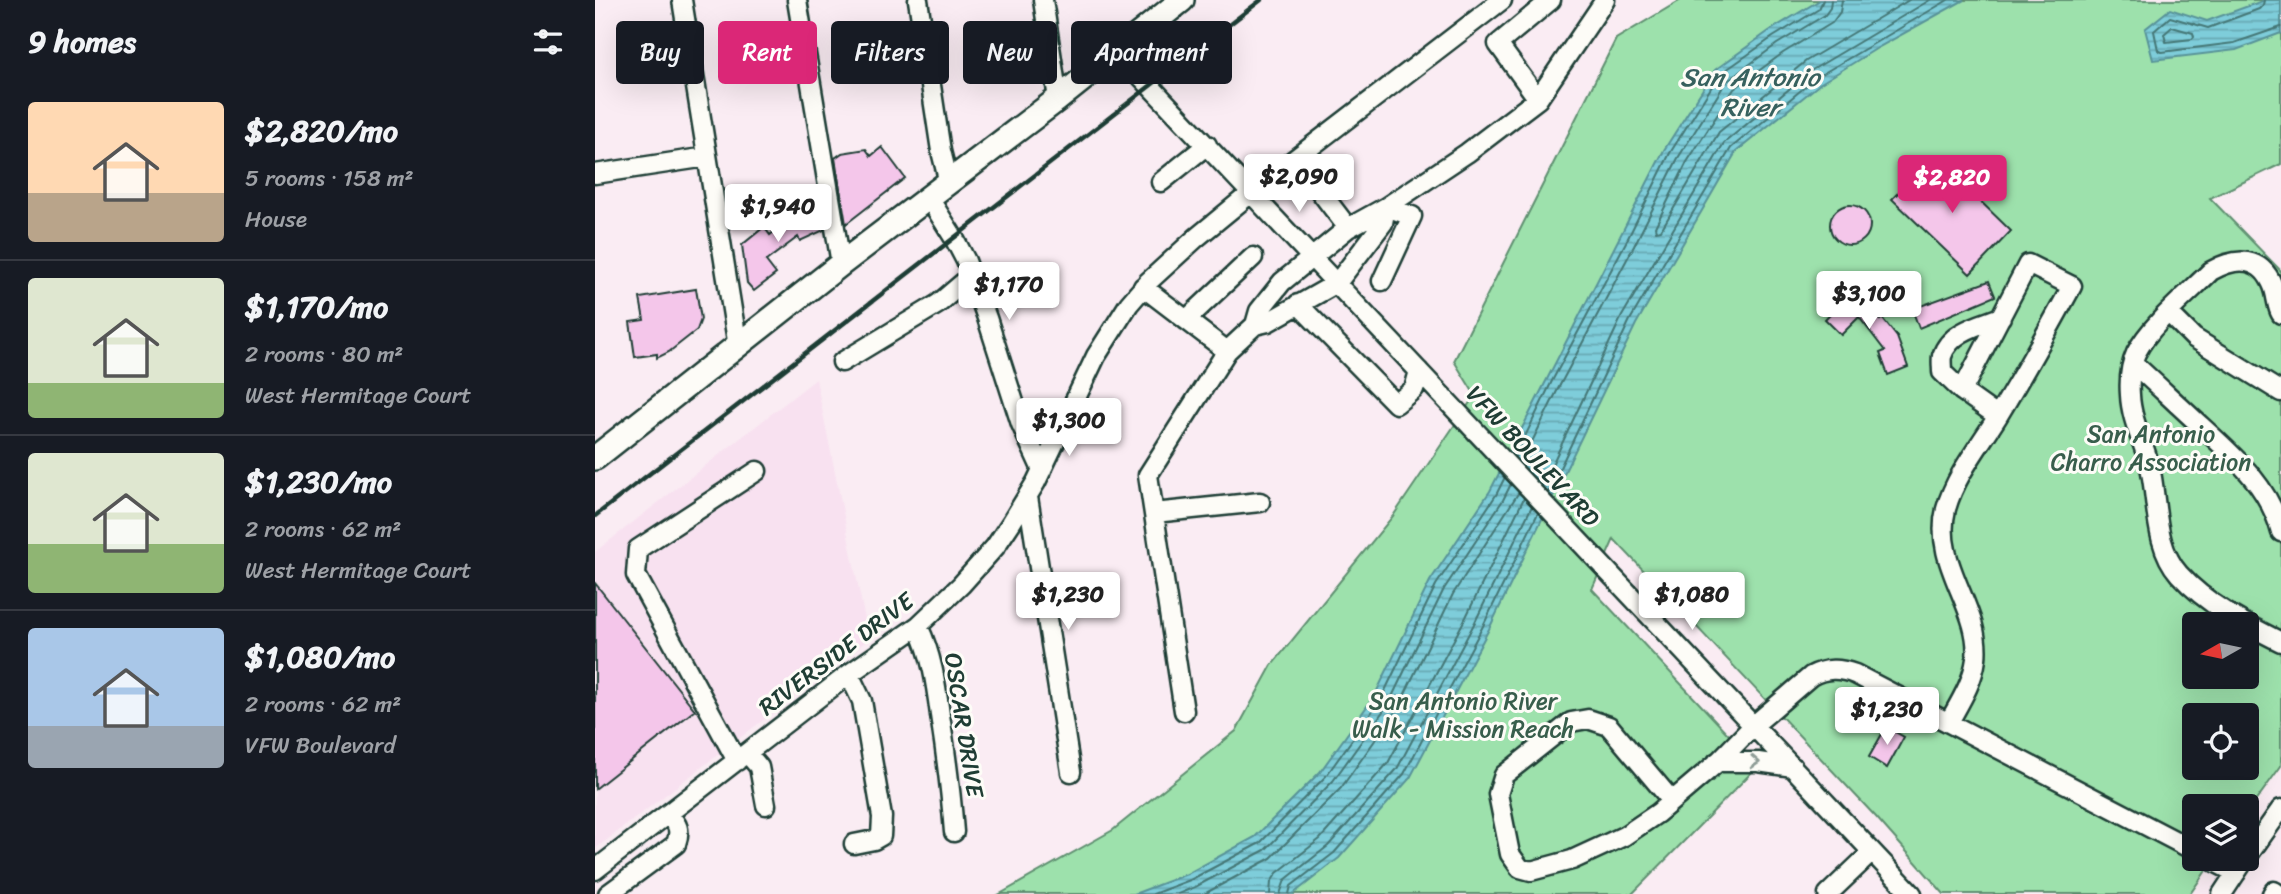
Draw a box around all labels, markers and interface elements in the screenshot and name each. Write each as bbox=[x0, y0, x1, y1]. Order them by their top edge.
text: 9 homes bbox=[28, 15, 136, 69]
chip: Buy bbox=[616, 21, 704, 84]
chip: Rent bbox=[718, 21, 817, 84]
chip: Filters bbox=[831, 21, 949, 84]
chip: New bbox=[963, 21, 1057, 84]
chip: Apartment bbox=[1071, 21, 1232, 84]
icon: filters bbox=[529, 23, 567, 61]
water label: San Antonio River bbox=[1680, 54, 1822, 130]
text: $2,820/mo bbox=[245, 104, 398, 158]
icon: home bbox=[84, 130, 168, 214]
pin: $2,090 bbox=[1242, 154, 1356, 214]
text: $2,090 bbox=[1260, 156, 1338, 197]
pin: $2,820 bbox=[1895, 156, 2009, 215]
text: $2,820 bbox=[1914, 157, 1990, 198]
text: 5 rooms · 158 m² bbox=[245, 158, 414, 199]
pin: $1,940 bbox=[721, 184, 835, 244]
text: $1,940 bbox=[741, 186, 815, 227]
text: House bbox=[245, 199, 307, 240]
pin: $1,170 bbox=[952, 262, 1066, 322]
text: $1,170 bbox=[974, 264, 1044, 305]
pin: $3,100 bbox=[1812, 272, 1926, 331]
text: $3,100 bbox=[1832, 273, 1906, 314]
text: $1,170/mo bbox=[245, 280, 388, 334]
icon: home bbox=[84, 306, 168, 390]
text: 2 rooms · 80 m² bbox=[245, 334, 403, 375]
text: West Hermitage Court bbox=[245, 375, 471, 416]
street label: VFW BOULEVARD bbox=[1455, 375, 1611, 538]
pin: $1,300 bbox=[1012, 398, 1126, 458]
text: $1,300 bbox=[1032, 400, 1106, 441]
park label: San Antonio Charro Association bbox=[2051, 413, 2251, 483]
text: $1,230/mo bbox=[245, 455, 392, 509]
icon: home bbox=[84, 481, 168, 565]
text: 2 rooms · 62 m² bbox=[245, 509, 401, 550]
text: West Hermitage Court bbox=[245, 550, 471, 591]
pin: $1,230 bbox=[1011, 572, 1125, 632]
pin: $1,080 bbox=[1635, 572, 1749, 632]
text: $1,230 bbox=[1032, 574, 1104, 615]
text: $1,080 bbox=[1655, 574, 1729, 615]
street label: RIVERSIDE DRIVE bbox=[749, 580, 924, 727]
north arrow bbox=[2182, 612, 2259, 690]
map controls bbox=[2182, 612, 2259, 871]
text: $1,080/mo bbox=[245, 630, 395, 684]
street label: OSCAR DRIVE bbox=[932, 650, 996, 802]
icon: home bbox=[84, 656, 168, 740]
park label: San Antonio River Walk - Mission Reach bbox=[1352, 680, 1574, 750]
text: 2 rooms · 62 m² bbox=[245, 684, 401, 725]
pin: $1,230 bbox=[1830, 688, 1944, 747]
text: $1,230 bbox=[1851, 689, 1923, 730]
button: locate bbox=[2182, 703, 2259, 780]
text: VFW Boulevard bbox=[245, 725, 396, 766]
one-way arrow bbox=[1750, 755, 1761, 770]
button: layers bbox=[2182, 794, 2259, 871]

